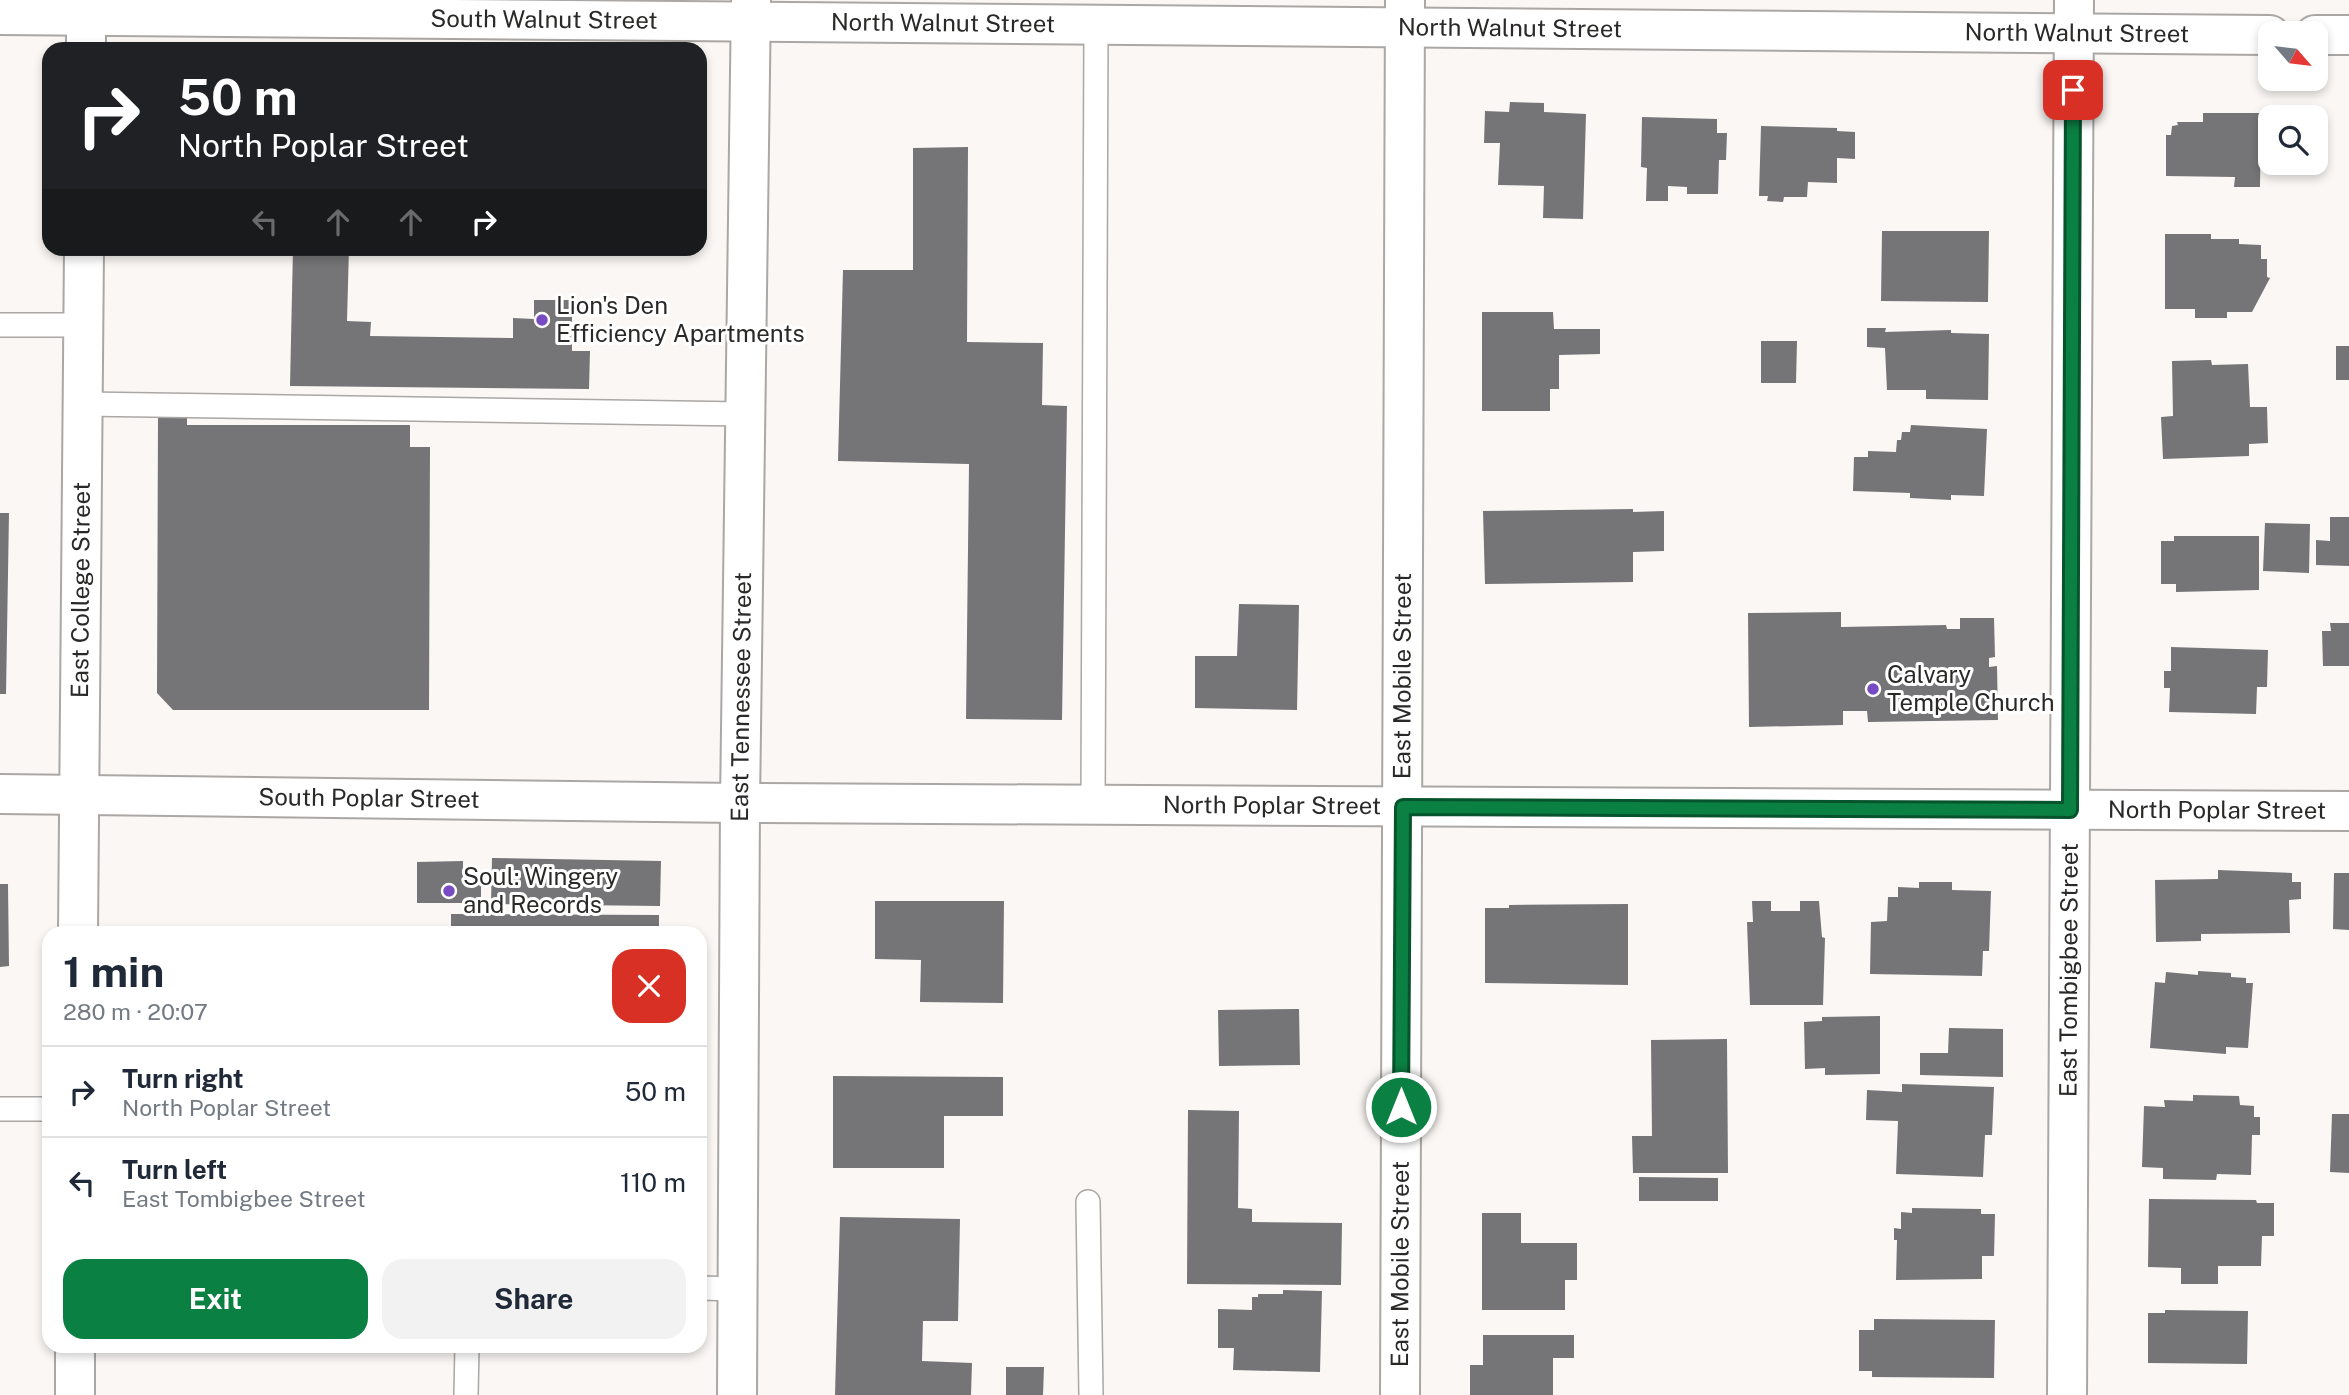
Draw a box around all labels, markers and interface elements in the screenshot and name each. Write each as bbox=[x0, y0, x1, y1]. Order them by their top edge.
street label: South Walnut Street bbox=[430, 4, 658, 34]
street label: North Walnut Street bbox=[831, 7, 1055, 37]
street label: North Walnut Street bbox=[1398, 12, 1622, 42]
street label: North Walnut Street bbox=[1965, 17, 2189, 47]
north arrow bbox=[2258, 21, 2328, 91]
map controls bbox=[2258, 21, 2328, 175]
pin bbox=[2043, 60, 2103, 120]
text: 50 m bbox=[178, 68, 298, 126]
icon: right bbox=[63, 70, 154, 161]
icon: arrive bbox=[2054, 71, 2092, 109]
button: search bbox=[2258, 105, 2328, 175]
text: North Poplar Street bbox=[178, 127, 469, 164]
icon: left bbox=[246, 203, 284, 241]
icon: ahead bbox=[319, 203, 357, 241]
icon: ahead bbox=[392, 203, 430, 241]
icon: right bbox=[465, 203, 503, 241]
place label: Lion's Den Efficiency Apartments bbox=[556, 291, 805, 347]
marker: Lion's Den Efficiency Apartments bbox=[534, 312, 550, 328]
street label: East College Street bbox=[65, 482, 95, 698]
street label: East Tennessee Street bbox=[725, 572, 756, 822]
street label: East Mobile Street bbox=[1387, 573, 1416, 779]
place label: Calvary Temple Church bbox=[1887, 660, 2055, 716]
marker: Calvary Temple Church bbox=[1865, 681, 1881, 697]
street label: South Poplar Street bbox=[258, 782, 480, 813]
street label: North Poplar Street bbox=[1163, 790, 1381, 819]
street label: North Poplar Street bbox=[2108, 795, 2326, 824]
street label: East Tombigbee Street bbox=[2053, 843, 2083, 1097]
place label: Soul: Wingery and Records bbox=[463, 862, 618, 918]
marker: Soul: Wingery and Records bbox=[441, 883, 457, 899]
text: 1 min bbox=[63, 947, 164, 996]
button: close bbox=[612, 949, 686, 1023]
text: 280 m · 20:07 bbox=[63, 998, 208, 1025]
text: Turn right bbox=[122, 1063, 244, 1094]
position arrow bbox=[1364, 1070, 1438, 1144]
icon: right bbox=[63, 1073, 101, 1111]
text: 50 m bbox=[625, 1076, 686, 1107]
text: North Poplar Street bbox=[122, 1094, 331, 1121]
text: Turn left bbox=[122, 1154, 227, 1185]
street label: East Mobile Street bbox=[1385, 1161, 1414, 1367]
icon: left bbox=[63, 1164, 101, 1202]
text: 110 m bbox=[620, 1167, 686, 1198]
text: East Tombigbee Street bbox=[122, 1185, 366, 1212]
button: Exit bbox=[63, 1259, 368, 1339]
button: Share bbox=[382, 1259, 686, 1339]

